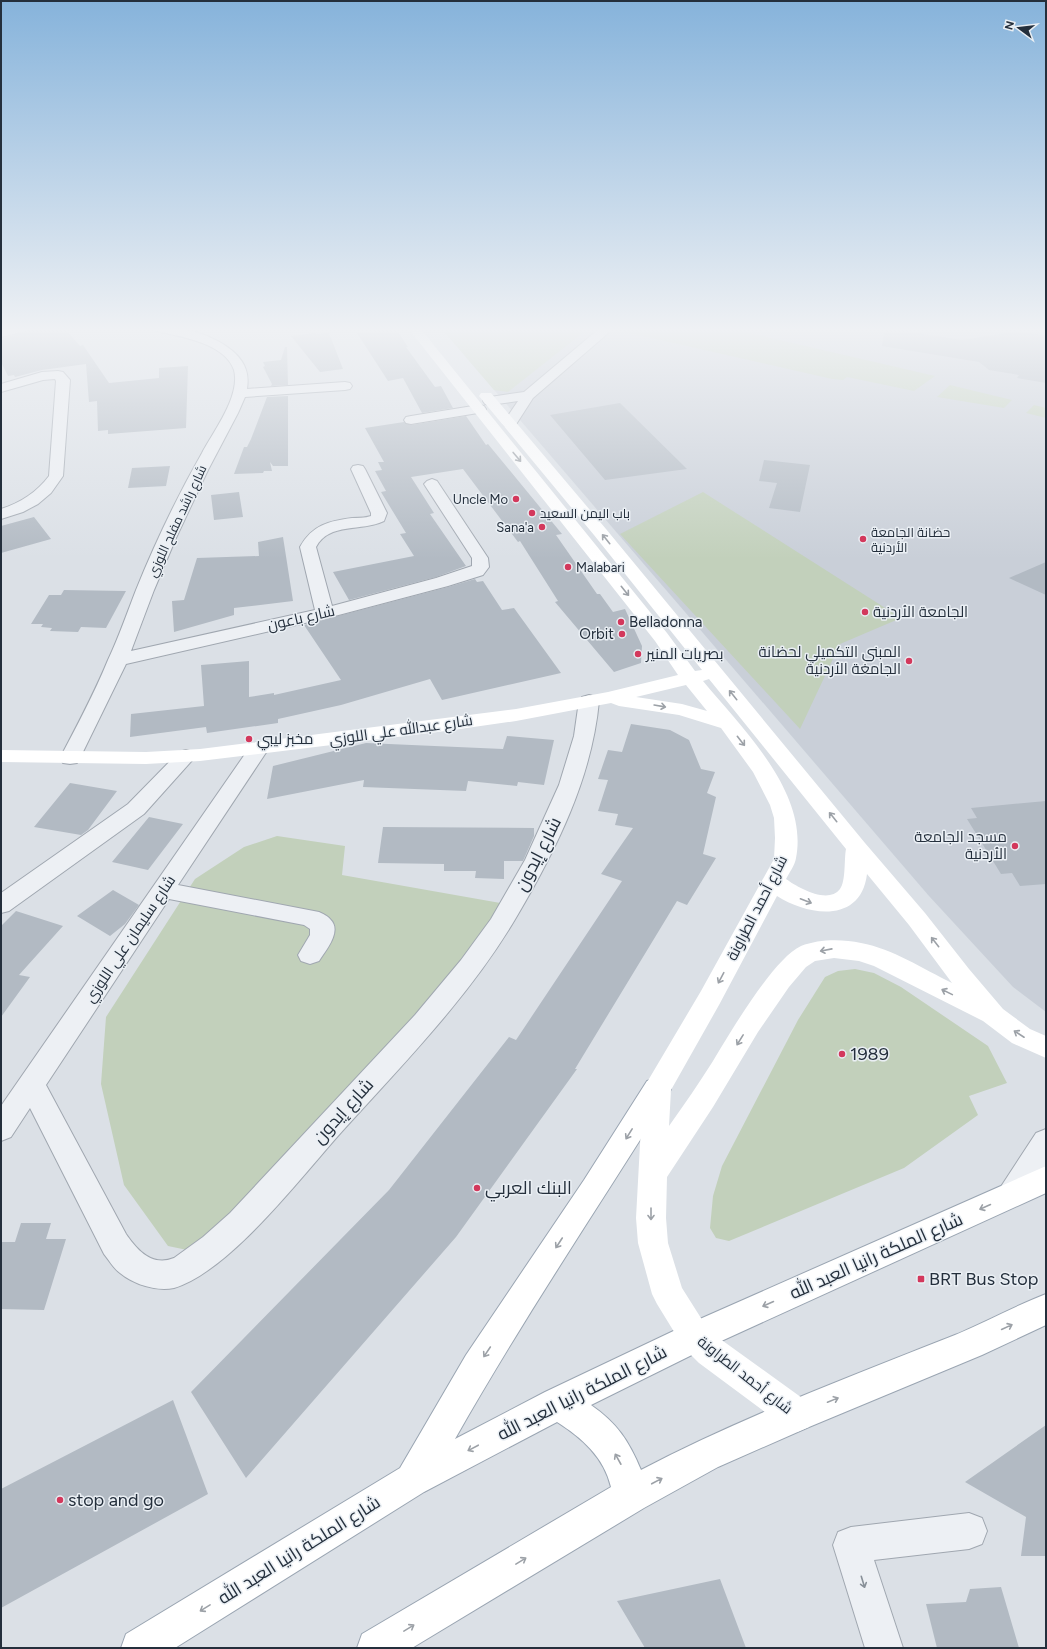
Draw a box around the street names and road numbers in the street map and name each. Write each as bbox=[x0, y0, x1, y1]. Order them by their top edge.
street label: شارع راشد مفلح اللوزي bbox=[144, 463, 212, 581]
street label: شارع باعون bbox=[265, 601, 337, 636]
street label: شارع عبدالله علي اللوزي bbox=[328, 710, 474, 752]
street label: شارع إيدون bbox=[510, 813, 567, 895]
street label: شارع أحمد الطراونة bbox=[722, 852, 793, 965]
street label: شارع سليمان علي اللوزي bbox=[81, 872, 182, 1008]
street label: شارع إيدون bbox=[308, 1074, 379, 1149]
street label: شارع الملكة رانيا العبد الله bbox=[786, 1207, 966, 1305]
street label: شارع أحمد الطراونة bbox=[693, 1331, 797, 1419]
street label: شارع الملكة رانيا العبد الله bbox=[493, 1340, 671, 1446]
street label: شارع الملكة رانيا العبد الله bbox=[213, 1490, 385, 1610]

